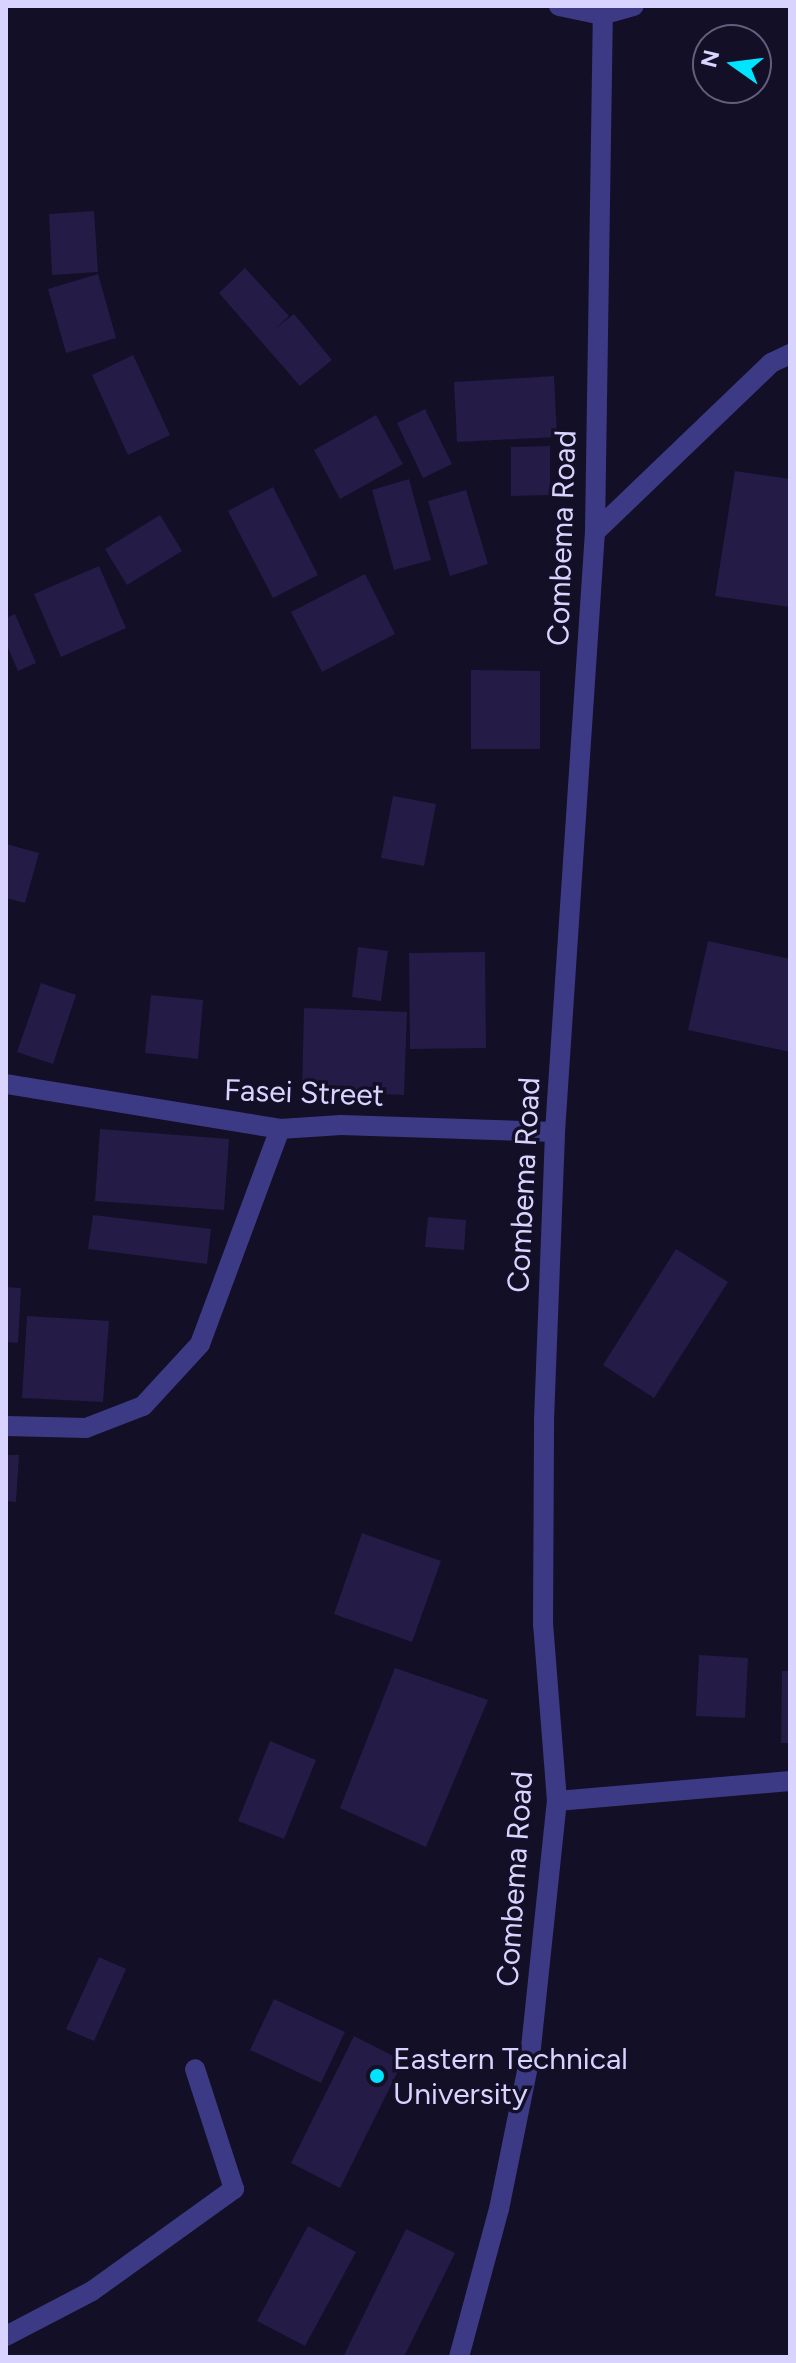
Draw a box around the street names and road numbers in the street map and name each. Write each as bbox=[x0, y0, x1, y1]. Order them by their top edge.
street label: Combema Road bbox=[540, 430, 584, 646]
street label: Fasei Street bbox=[223, 1072, 385, 1114]
street label: Combema Road bbox=[500, 1076, 548, 1294]
street label: Combema Road bbox=[490, 1770, 540, 1988]

